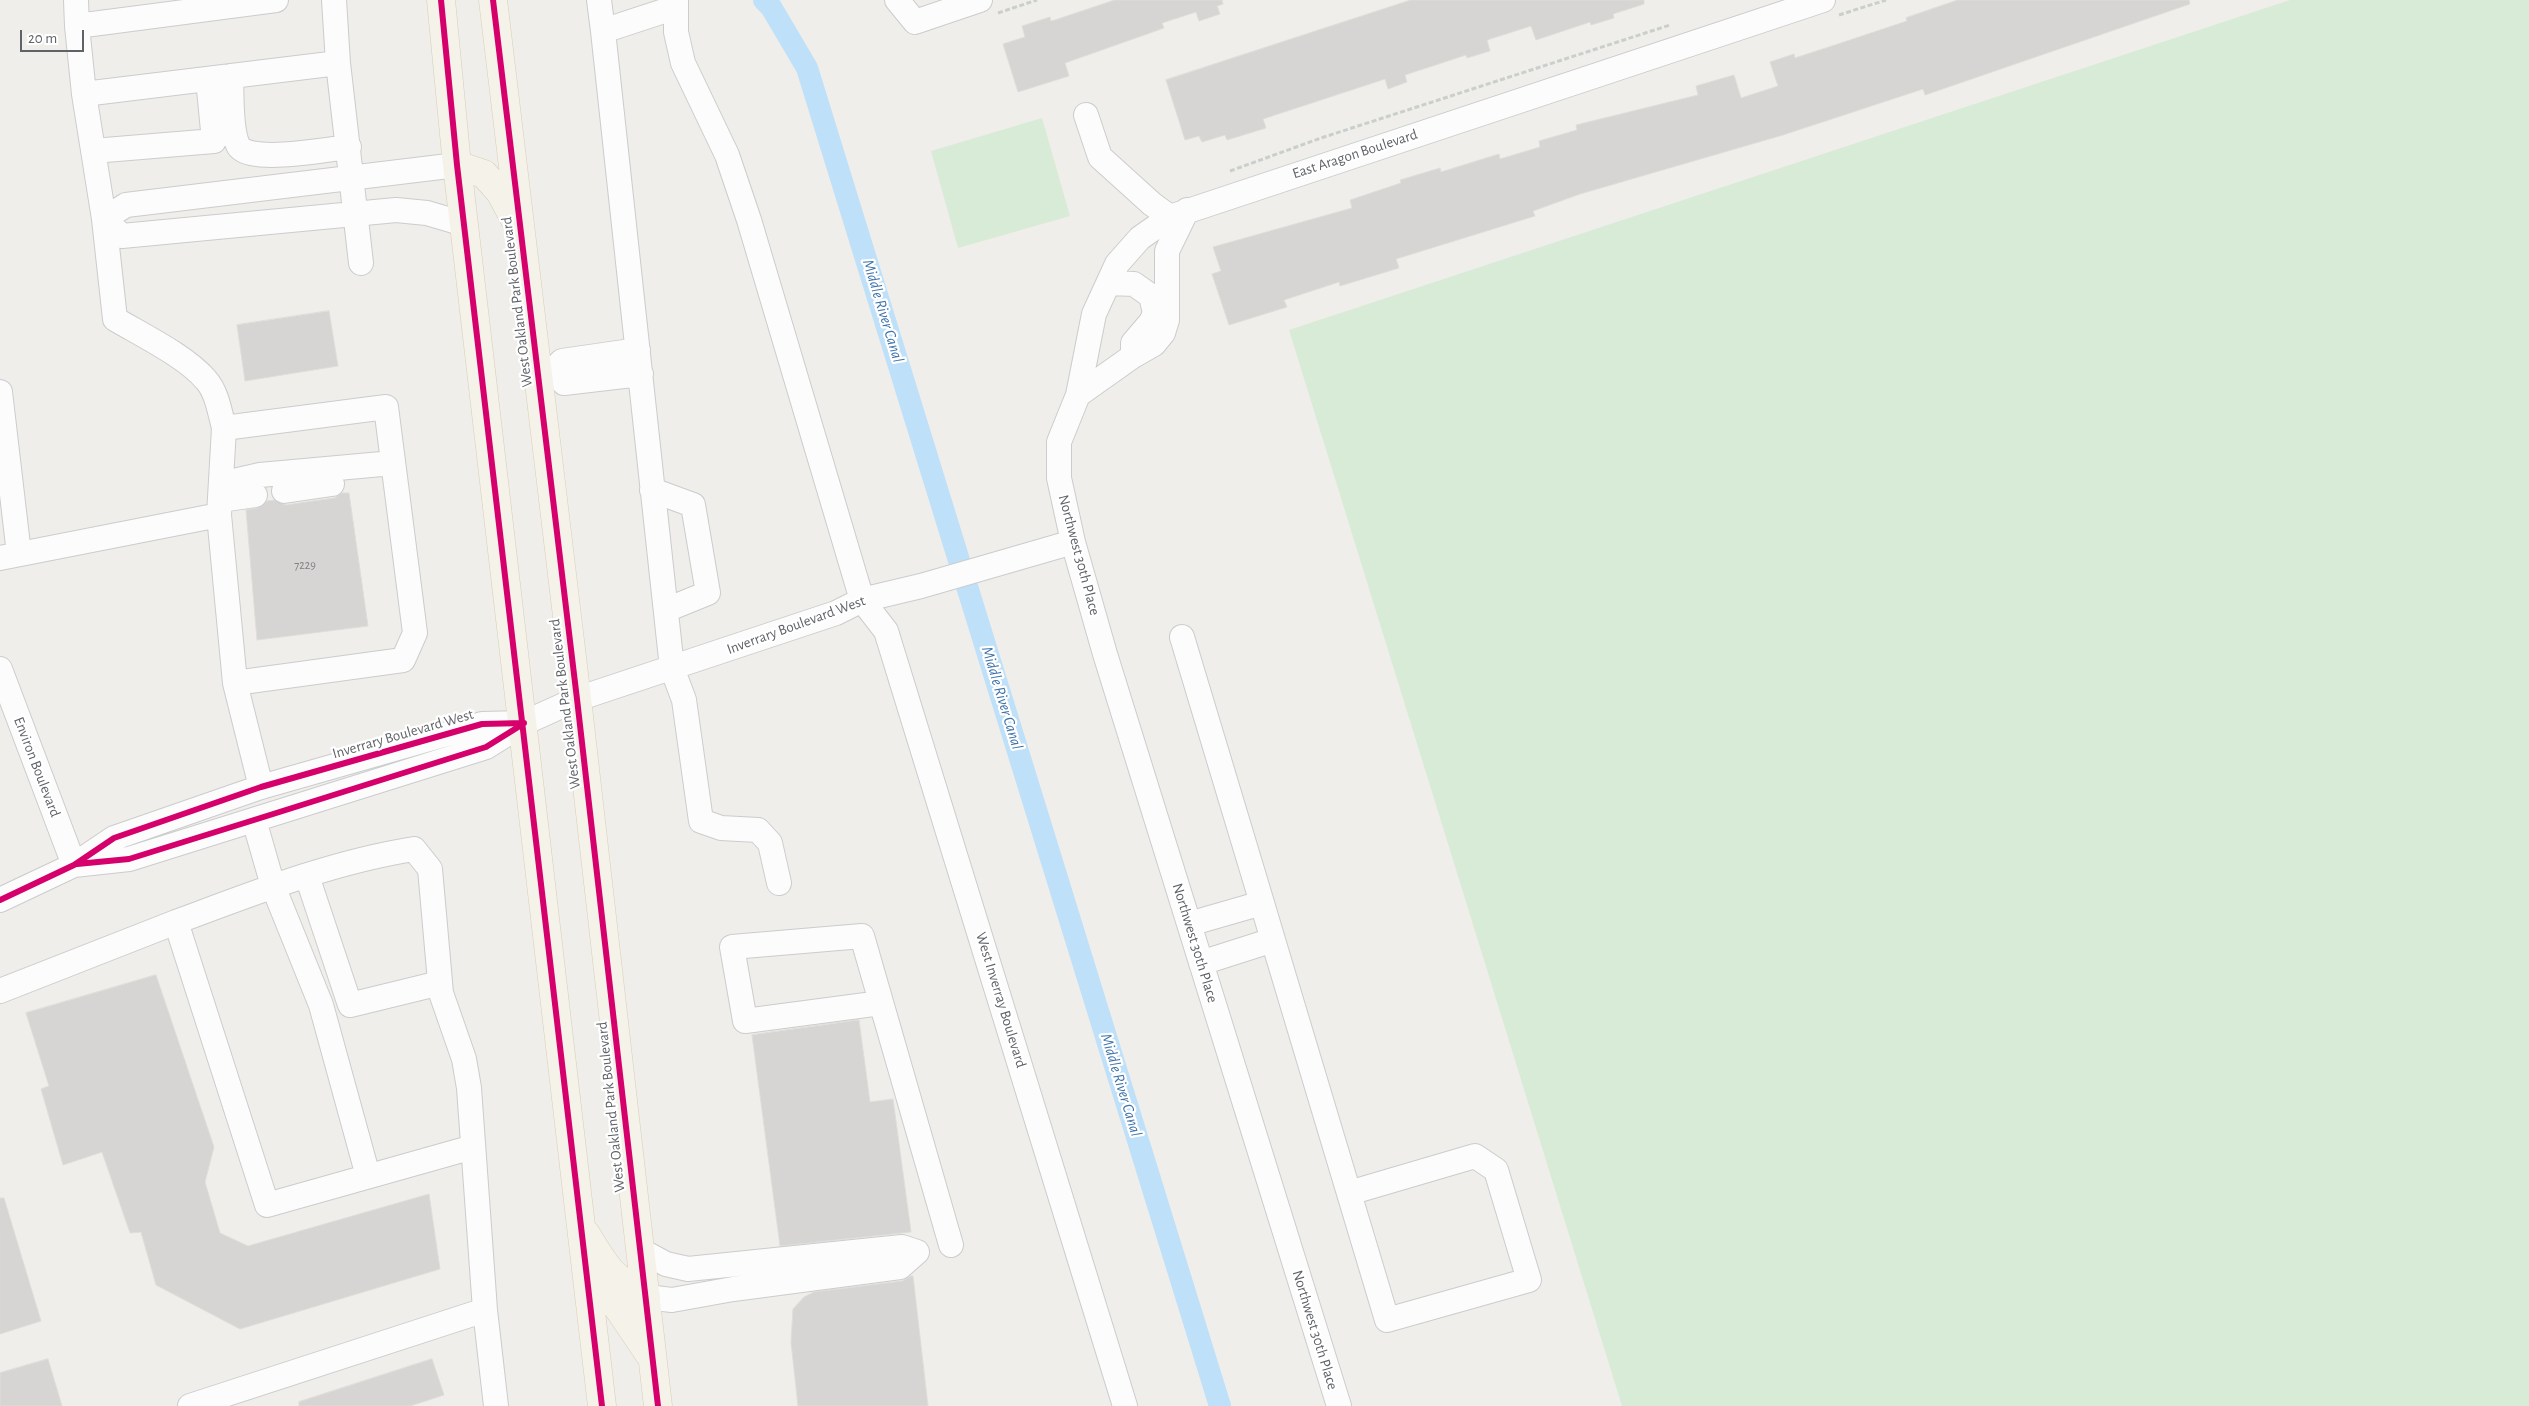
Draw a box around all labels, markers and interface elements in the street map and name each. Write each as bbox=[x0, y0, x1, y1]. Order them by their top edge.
scale bar bbox=[22, 20, 86, 52]
text: 20 m bbox=[28, 31, 57, 46]
street label: East Aragon Boulevard bbox=[1290, 125, 1420, 183]
street label: West Oakland Park Boulevard bbox=[498, 216, 536, 388]
water label: Middle River Canal bbox=[858, 257, 908, 365]
street label: Northwest 30th Place bbox=[1054, 493, 1104, 617]
house number: 7229 bbox=[294, 558, 316, 572]
street label: Inverrary Boulevard West bbox=[724, 592, 868, 658]
street label: West Oakland Park Boulevard bbox=[546, 618, 584, 790]
water label: Middle River Canal bbox=[977, 644, 1027, 752]
street label: Inverrary Boulevard West bbox=[330, 705, 476, 763]
street label: Environ Boulevard bbox=[10, 714, 64, 820]
street label: Northwest 30th Place bbox=[1168, 881, 1222, 1005]
street label: West Inverray Boulevard bbox=[972, 930, 1030, 1070]
street label: West Oakland Park Boulevard bbox=[593, 1021, 629, 1193]
water label: Middle River Canal bbox=[1096, 1031, 1146, 1139]
street label: Northwest 30th Place bbox=[1288, 1268, 1342, 1392]

